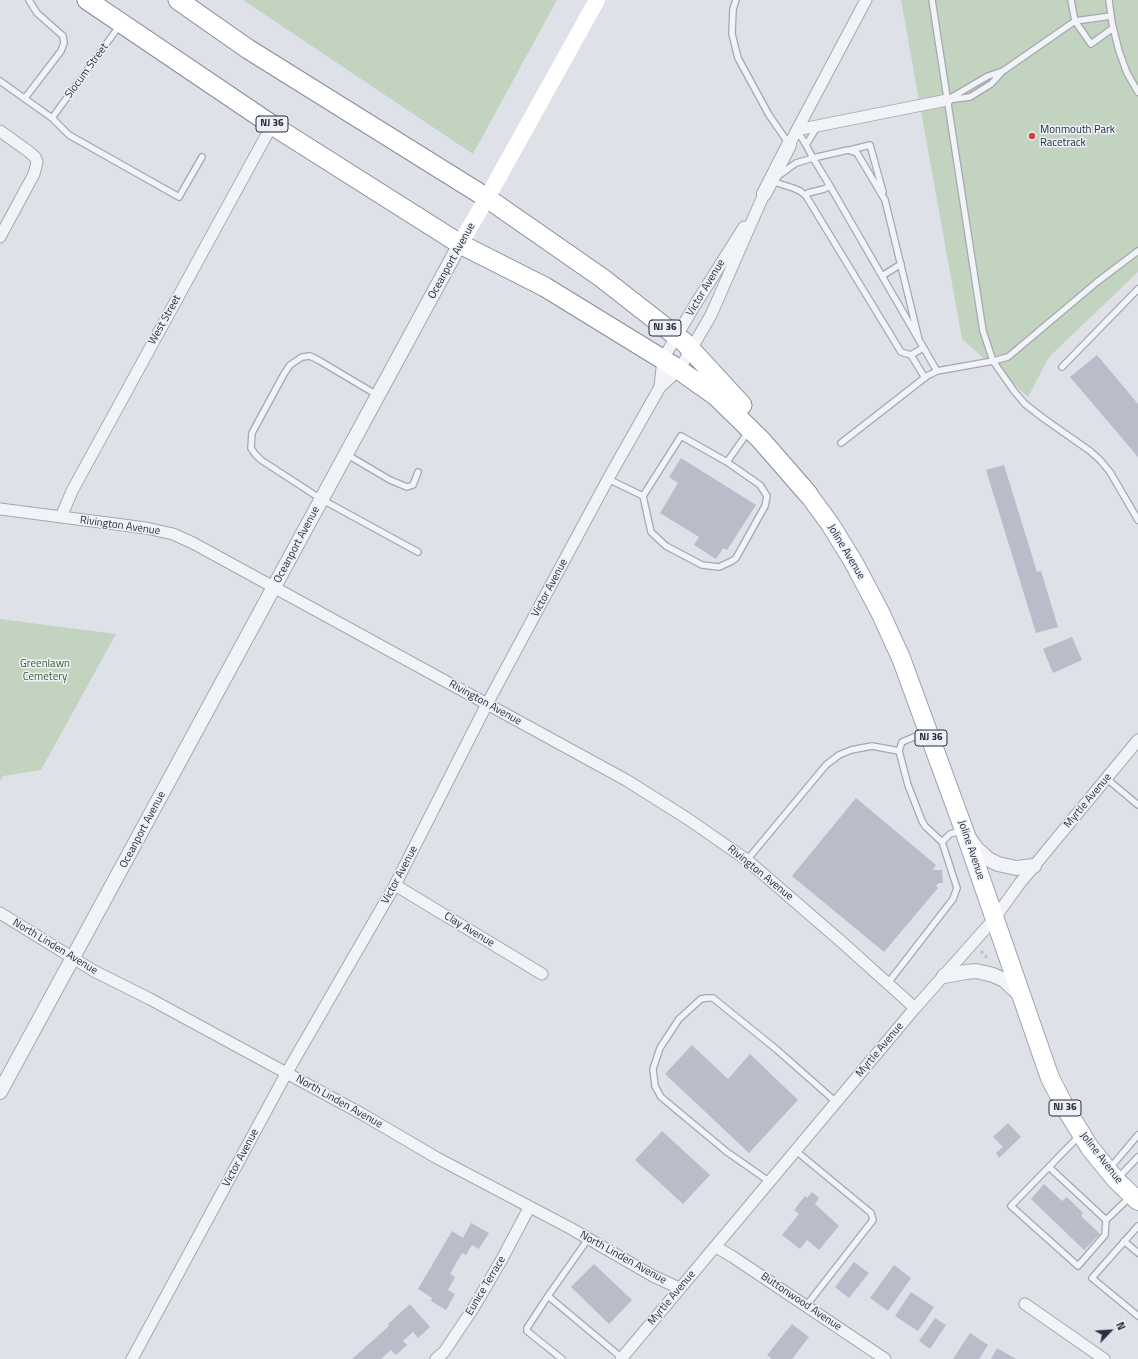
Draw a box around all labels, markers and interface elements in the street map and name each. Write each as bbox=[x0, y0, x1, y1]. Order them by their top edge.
street label: Slocum Street bbox=[63, 41, 111, 101]
road number: NJ 36 bbox=[256, 116, 288, 132]
place label: Monmouth Park Racetrack bbox=[1040, 123, 1115, 149]
marker: Monmouth Park Racetrack bbox=[1027, 131, 1037, 141]
street label: Oceanport Avenue bbox=[426, 221, 478, 301]
street label: Victor Avenue bbox=[684, 257, 728, 319]
street label: West Street bbox=[146, 293, 184, 347]
road number: NJ 36 bbox=[649, 320, 681, 336]
street label: Oceanport Avenue bbox=[271, 504, 323, 586]
street label: Rivington Avenue bbox=[79, 514, 161, 538]
street label: Joline Avenue bbox=[824, 522, 868, 582]
street label: Victor Avenue bbox=[529, 557, 571, 619]
park label: Greenlawn Cemetery bbox=[20, 657, 70, 683]
street label: Rivington Avenue bbox=[446, 678, 524, 728]
road number: NJ 36 bbox=[915, 730, 947, 746]
street label: Myrtle Avenue bbox=[1061, 771, 1115, 831]
street label: Oceanport Avenue bbox=[117, 789, 169, 871]
street label: Joline Avenue bbox=[955, 818, 987, 882]
street label: Rivington Avenue bbox=[724, 842, 796, 904]
street label: Victor Avenue bbox=[379, 844, 421, 906]
street label: Clay Avenue bbox=[442, 910, 496, 950]
street label: North Linden Avenue bbox=[10, 916, 100, 978]
street label: Myrtle Avenue bbox=[853, 1020, 907, 1080]
street label: North Linden Avenue bbox=[293, 1073, 385, 1131]
road number: NJ 36 bbox=[1049, 1100, 1081, 1116]
street label: Victor Avenue bbox=[220, 1127, 262, 1189]
street label: Joline Avenue bbox=[1077, 1129, 1125, 1187]
street label: North Linden Avenue bbox=[577, 1229, 669, 1287]
street label: Eunice Terrace bbox=[463, 1254, 509, 1318]
street label: Myrtle Avenue bbox=[645, 1268, 699, 1328]
street label: Buttonwood Avenue bbox=[758, 1270, 844, 1334]
north arrow bbox=[1090, 1311, 1130, 1351]
text: N bbox=[1112, 1319, 1130, 1333]

